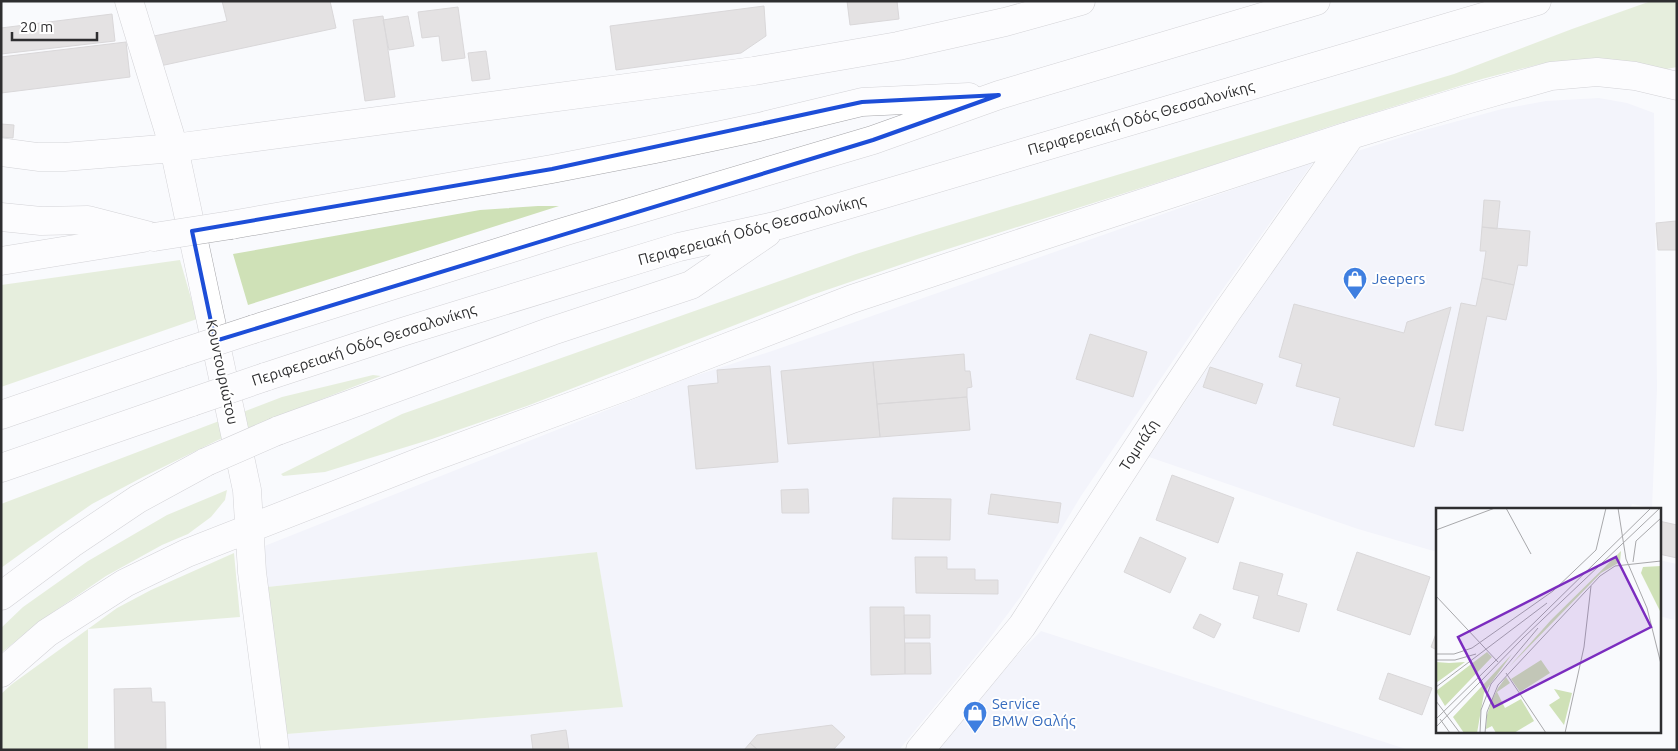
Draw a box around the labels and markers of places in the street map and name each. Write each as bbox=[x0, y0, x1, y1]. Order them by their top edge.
shop icon: Jeepers bbox=[1342, 266, 1368, 300]
place label: Jeepers bbox=[1372, 270, 1425, 287]
place label: Service BMW Θαλής bbox=[992, 695, 1076, 729]
shop icon: Service BMW Θαλής bbox=[962, 700, 988, 734]

